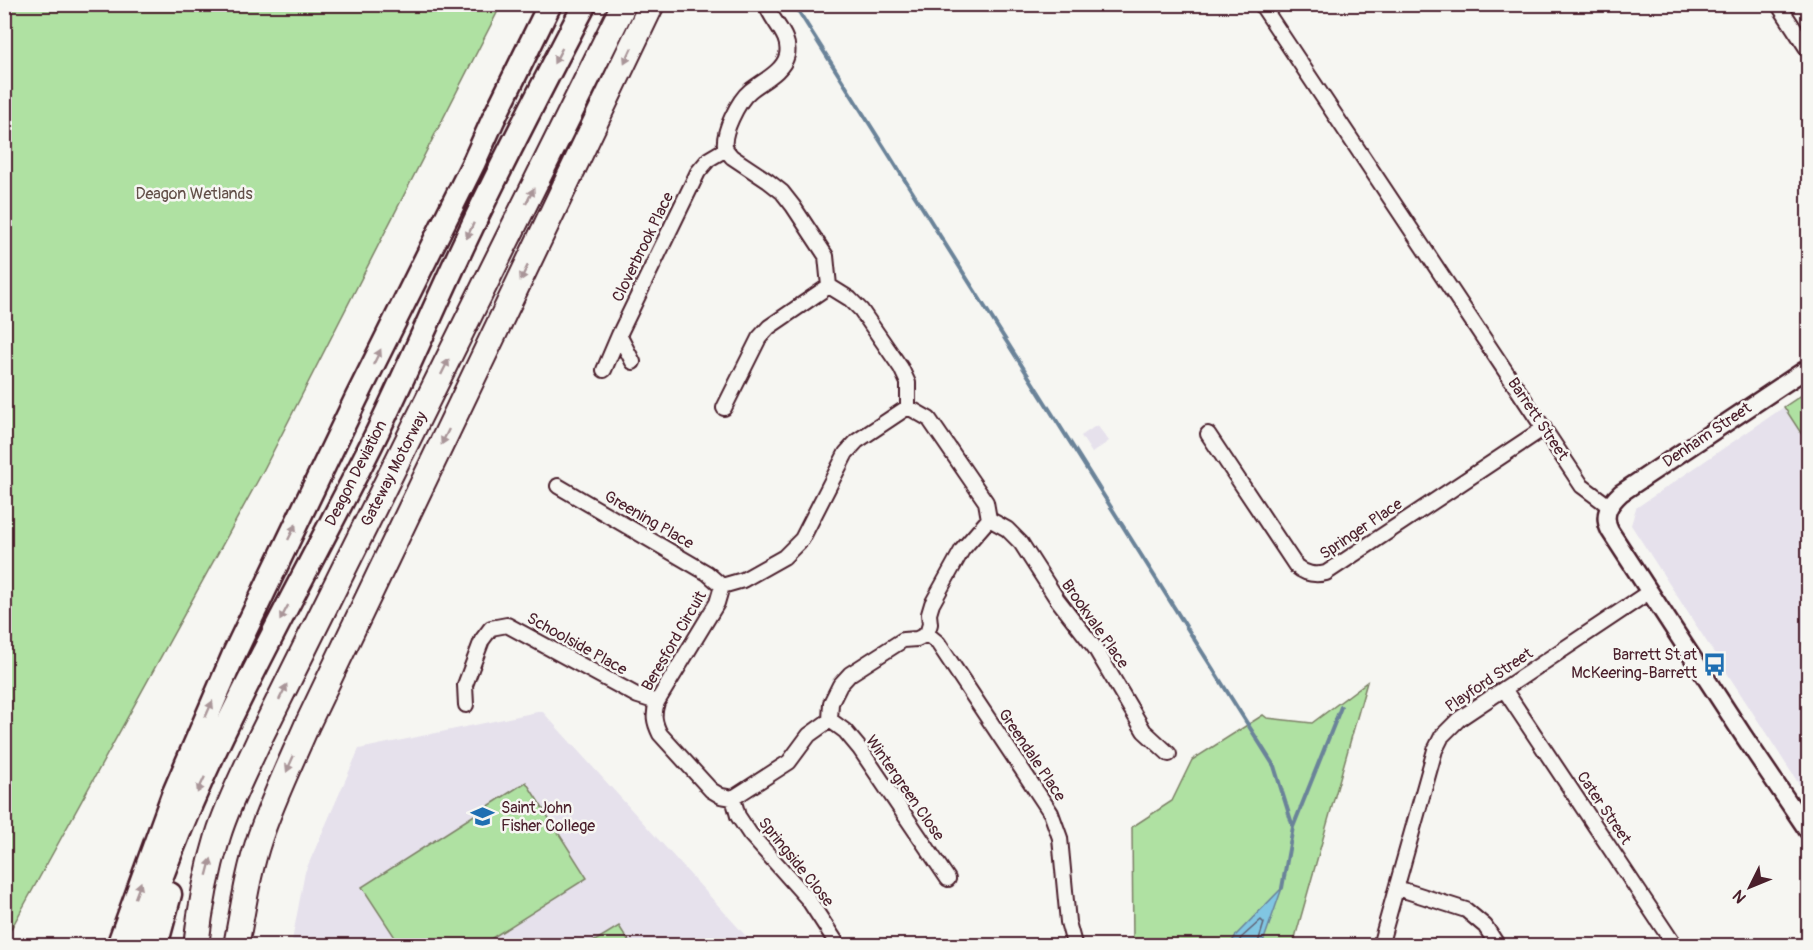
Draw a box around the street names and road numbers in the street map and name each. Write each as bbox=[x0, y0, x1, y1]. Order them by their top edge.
street label: Cloverbrook Place bbox=[608, 189, 678, 305]
street label: Barrett Street bbox=[1503, 374, 1573, 465]
street label: Denham Street bbox=[1659, 398, 1756, 472]
street label: Gateway Motorway bbox=[356, 408, 432, 530]
street label: Deagon Deviation bbox=[321, 417, 391, 529]
street label: Greening Place bbox=[601, 486, 697, 554]
street label: Springer Place bbox=[1316, 494, 1406, 564]
street label: Brookvale Place bbox=[1057, 576, 1133, 673]
street label: Beresford Circuit bbox=[637, 587, 711, 695]
street label: Schoolside Place bbox=[523, 608, 631, 680]
street label: Playford Street bbox=[1441, 643, 1537, 717]
street label: Greendale Place bbox=[994, 705, 1070, 805]
street label: Wintergreen Close bbox=[861, 731, 949, 845]
street label: Cater Street bbox=[1572, 768, 1636, 849]
street label: Springside Close bbox=[754, 813, 838, 911]

